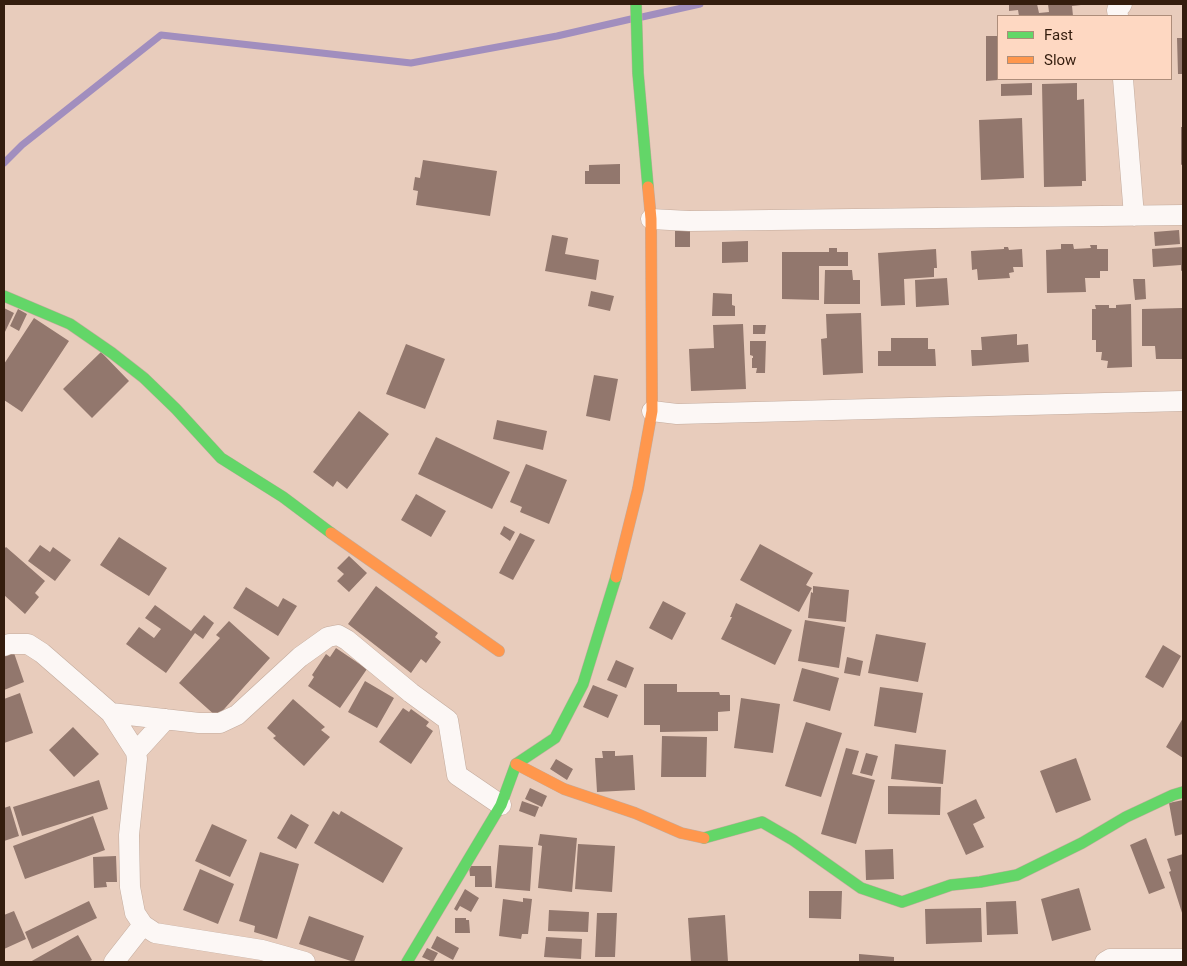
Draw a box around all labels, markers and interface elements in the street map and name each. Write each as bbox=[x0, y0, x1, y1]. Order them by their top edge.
legend bbox=[997, 15, 1172, 80]
text: Fast bbox=[1044, 26, 1073, 44]
text: Slow bbox=[1044, 51, 1076, 69]

